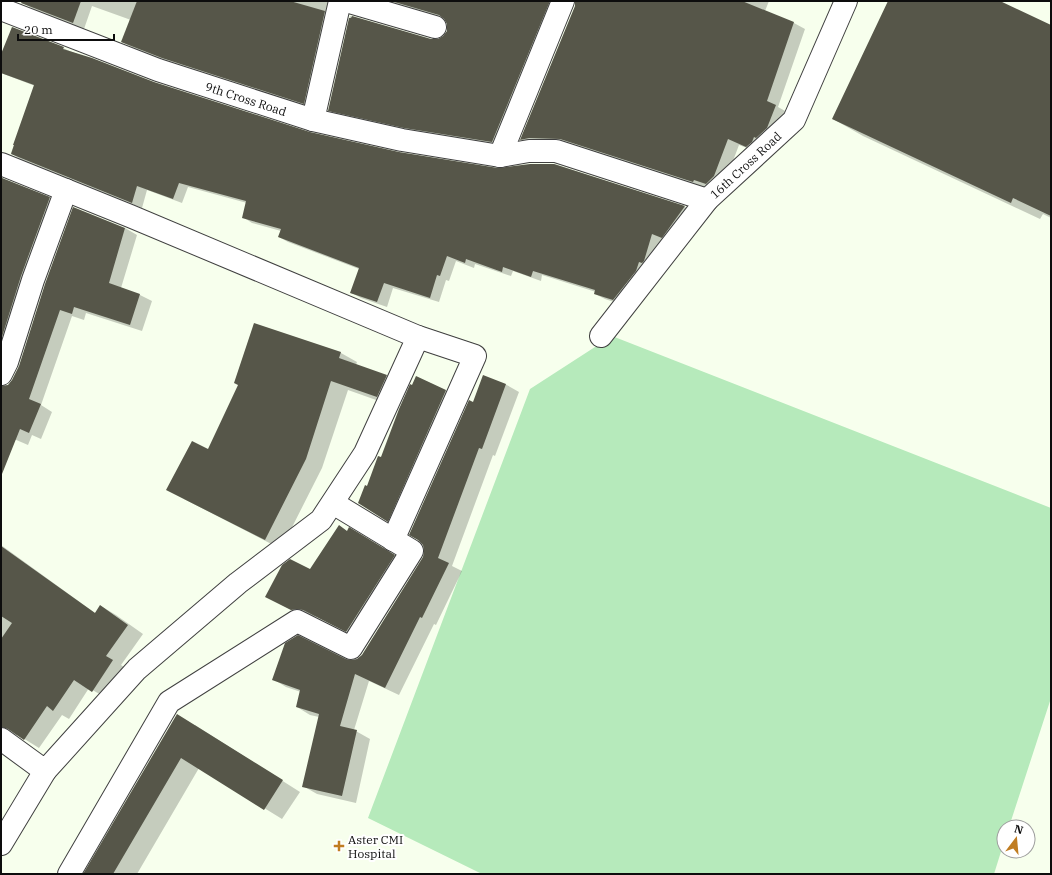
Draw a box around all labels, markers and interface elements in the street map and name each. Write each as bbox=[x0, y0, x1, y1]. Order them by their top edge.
scale bar bbox=[18, 16, 114, 42]
text: 20 m bbox=[24, 22, 53, 37]
street label: 9th Cross Road bbox=[204, 78, 289, 119]
street label: 16th Cross Road bbox=[706, 128, 784, 201]
north arrow bbox=[996, 819, 1036, 859]
text: N bbox=[1013, 821, 1025, 837]
place label: Aster CMI Hospital bbox=[348, 832, 403, 861]
marker: Aster CMI Hospital bbox=[333, 840, 345, 852]

